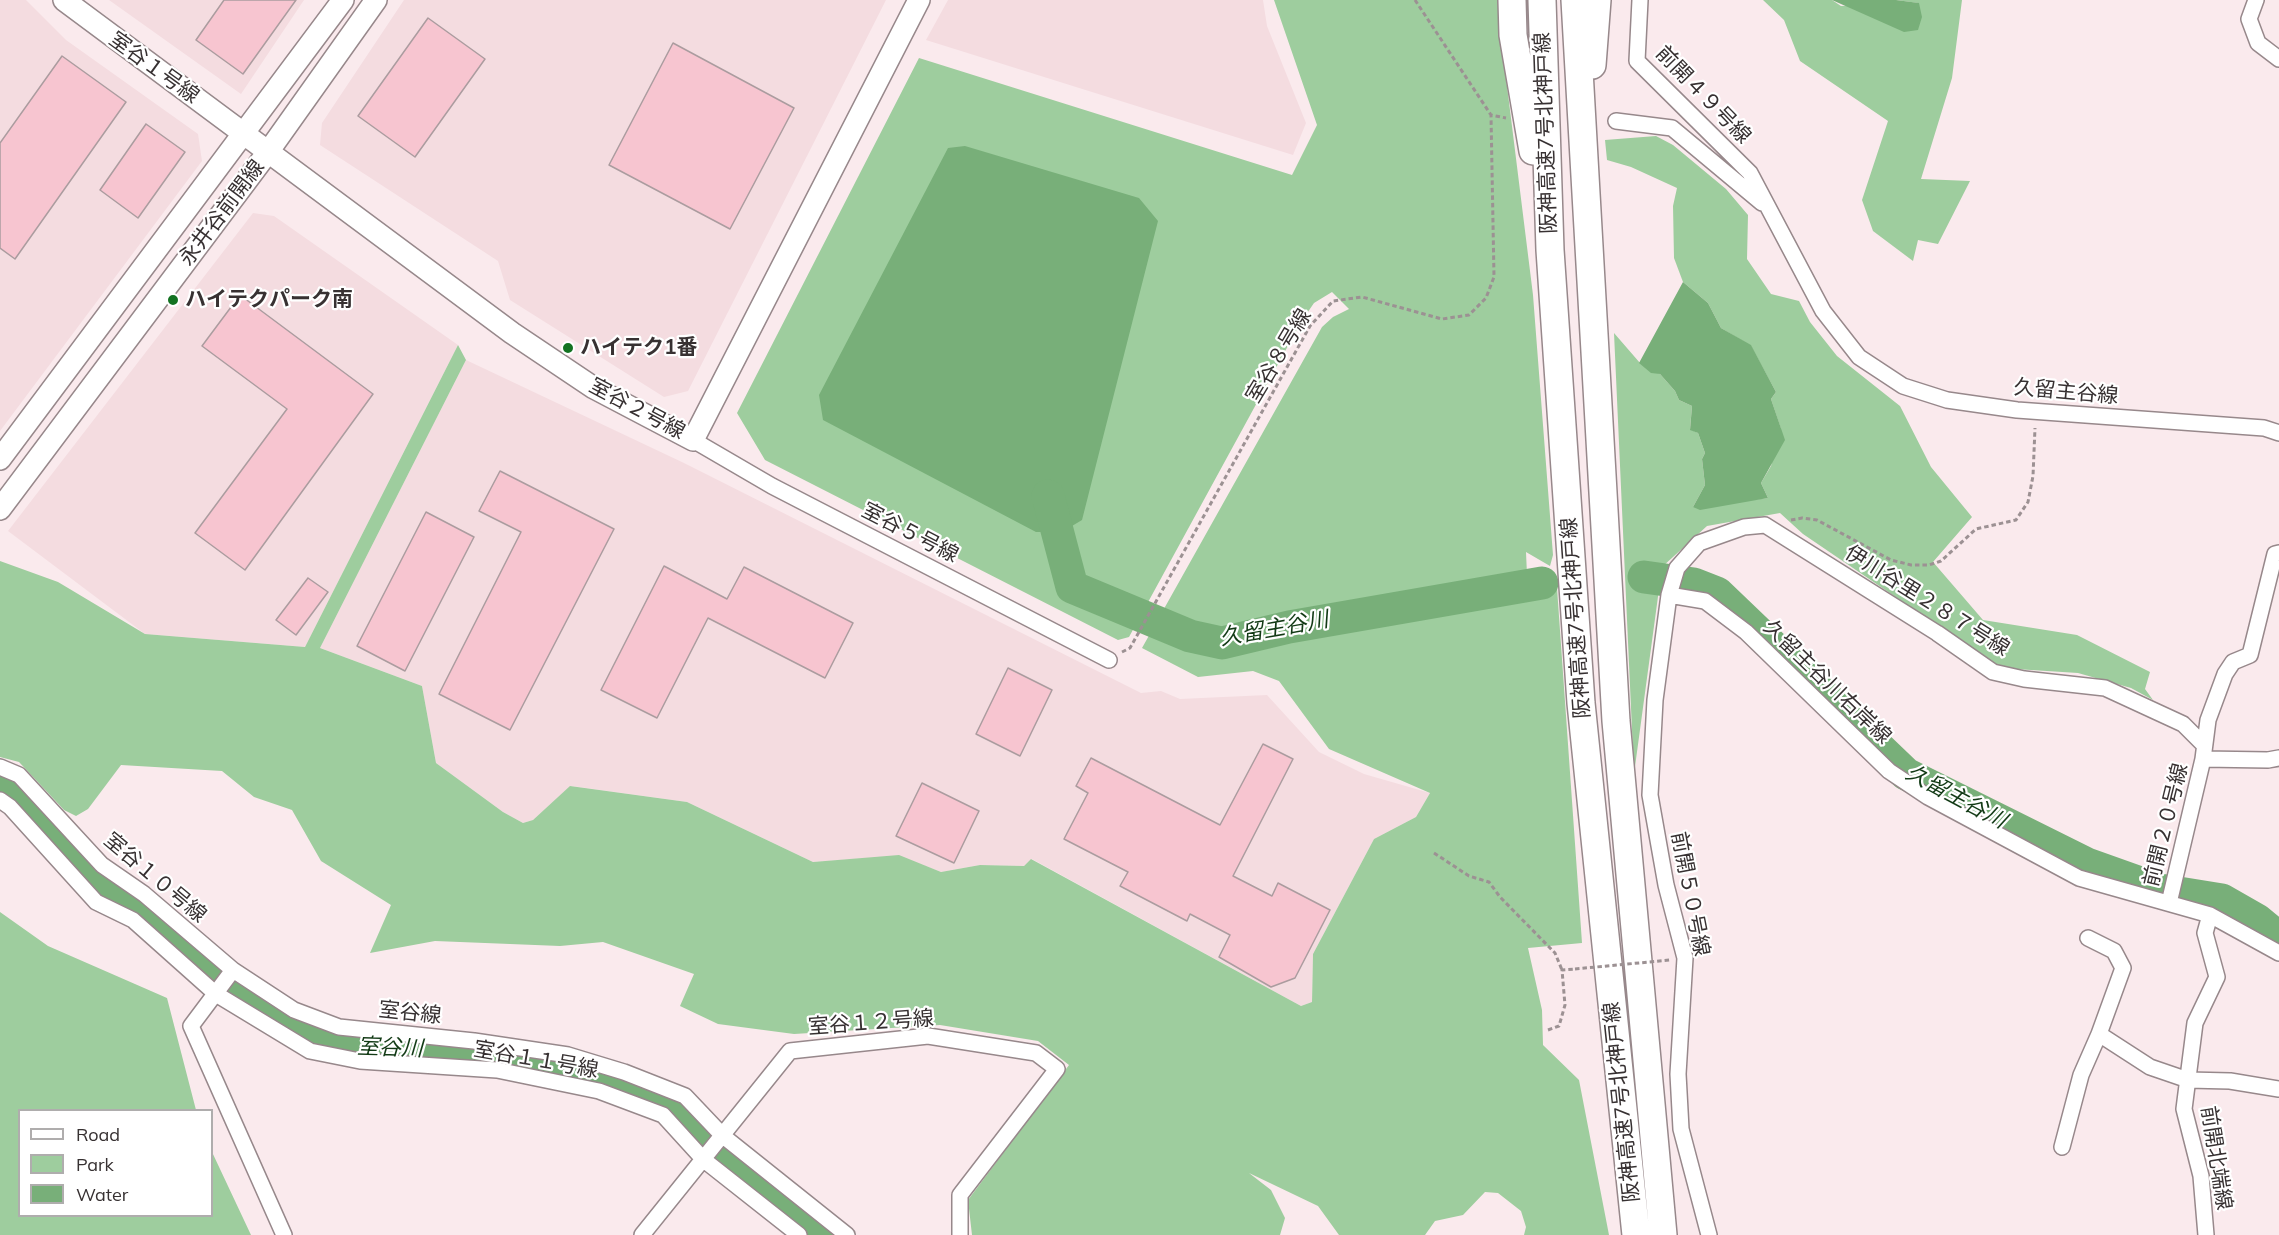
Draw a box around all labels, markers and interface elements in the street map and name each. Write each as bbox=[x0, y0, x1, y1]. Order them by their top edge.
street label: 室谷１号線 bbox=[104, 27, 204, 109]
street label: 阪神高速7号北神戸線 bbox=[1530, 32, 1562, 234]
street label: 前開４９号線 bbox=[1650, 41, 1756, 149]
street label: 永井谷前開線 bbox=[174, 155, 270, 271]
place label: ハイテクパーク南 bbox=[185, 287, 353, 313]
marker: ハイテクパーク南 bbox=[166, 293, 180, 307]
street label: 室谷８号線 bbox=[1241, 305, 1317, 407]
place label: ハイテク1番 bbox=[580, 335, 698, 361]
marker: ハイテク1番 bbox=[561, 341, 575, 355]
street label: 室谷２号線 bbox=[585, 373, 689, 445]
street label: 久留主谷線 bbox=[2013, 375, 2119, 409]
street label: 室谷５号線 bbox=[858, 498, 962, 568]
street label: 阪神高速7号北神戸線 bbox=[1556, 517, 1596, 719]
street label: 伊川谷里２８７号線 bbox=[1840, 540, 2014, 662]
water label: 久留主谷川 bbox=[1218, 606, 1330, 652]
street label: 久留主谷川右岸線 bbox=[1758, 615, 1896, 749]
water label: 久留主谷川 bbox=[1901, 760, 2011, 834]
street label: 前開２０号線 bbox=[2139, 761, 2193, 889]
street label: 室谷１０号線 bbox=[99, 828, 211, 928]
street label: 前開５０号線 bbox=[1666, 830, 1714, 958]
street label: 室谷線 bbox=[377, 997, 443, 1029]
street label: 阪神高速7号北神戸線 bbox=[1599, 1000, 1645, 1204]
street label: 室谷１２号線 bbox=[807, 1006, 935, 1040]
water label: 室谷川 bbox=[357, 1034, 423, 1062]
street label: 室谷１１号線 bbox=[472, 1037, 600, 1083]
street label: 前開北端線 bbox=[2195, 1104, 2237, 1212]
legend bbox=[18, 1109, 213, 1217]
text: Road bbox=[76, 1123, 120, 1146]
text: Park bbox=[76, 1153, 114, 1176]
text: Water bbox=[76, 1183, 128, 1206]

